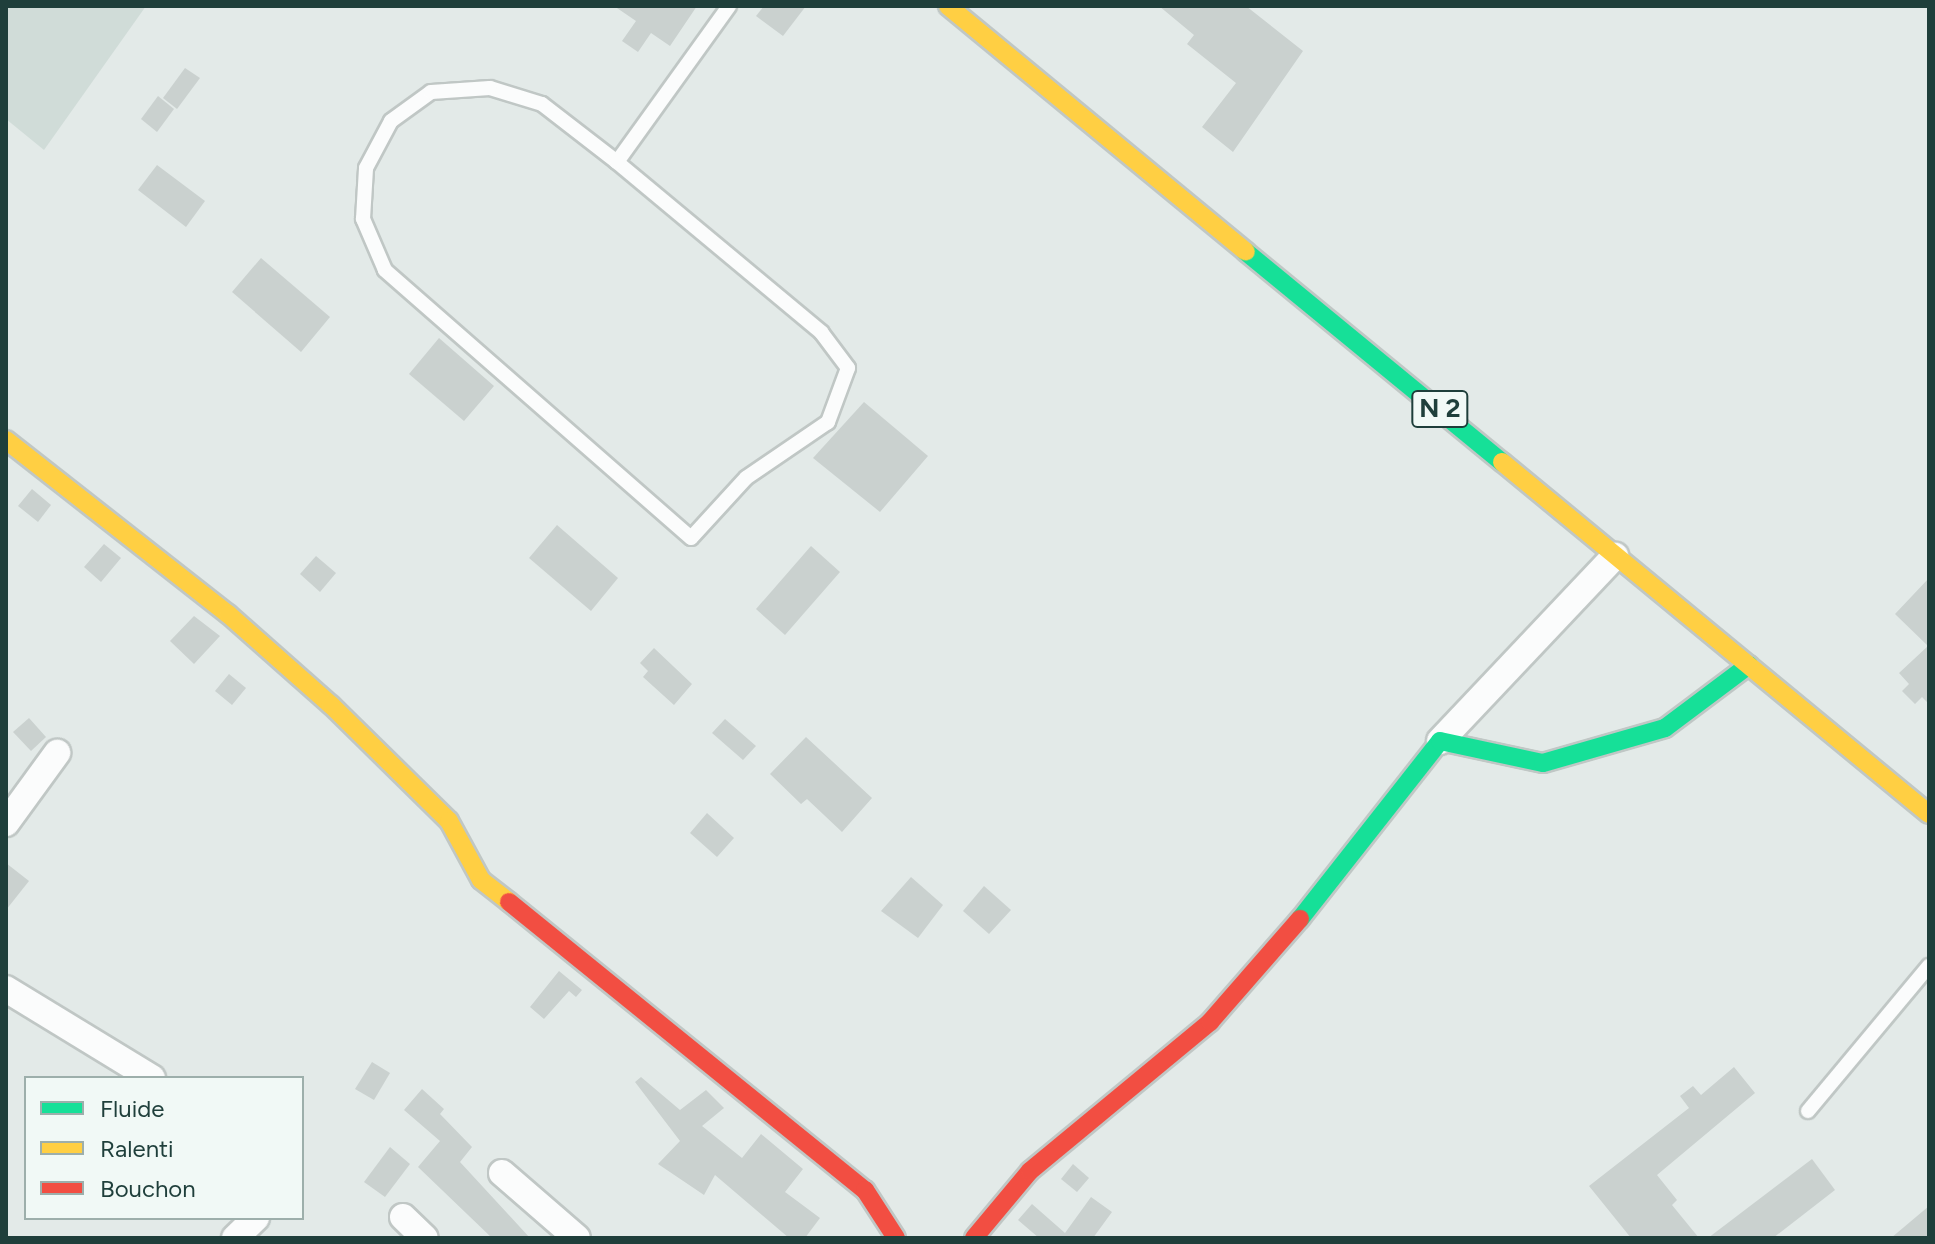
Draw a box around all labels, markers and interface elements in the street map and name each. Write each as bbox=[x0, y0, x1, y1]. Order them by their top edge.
road number: N 2 bbox=[1410, 387, 1470, 431]
legend bbox=[24, 1076, 304, 1220]
text: Fluide bbox=[100, 1094, 164, 1123]
text: Ralenti bbox=[100, 1134, 174, 1163]
text: Bouchon bbox=[100, 1174, 196, 1203]

